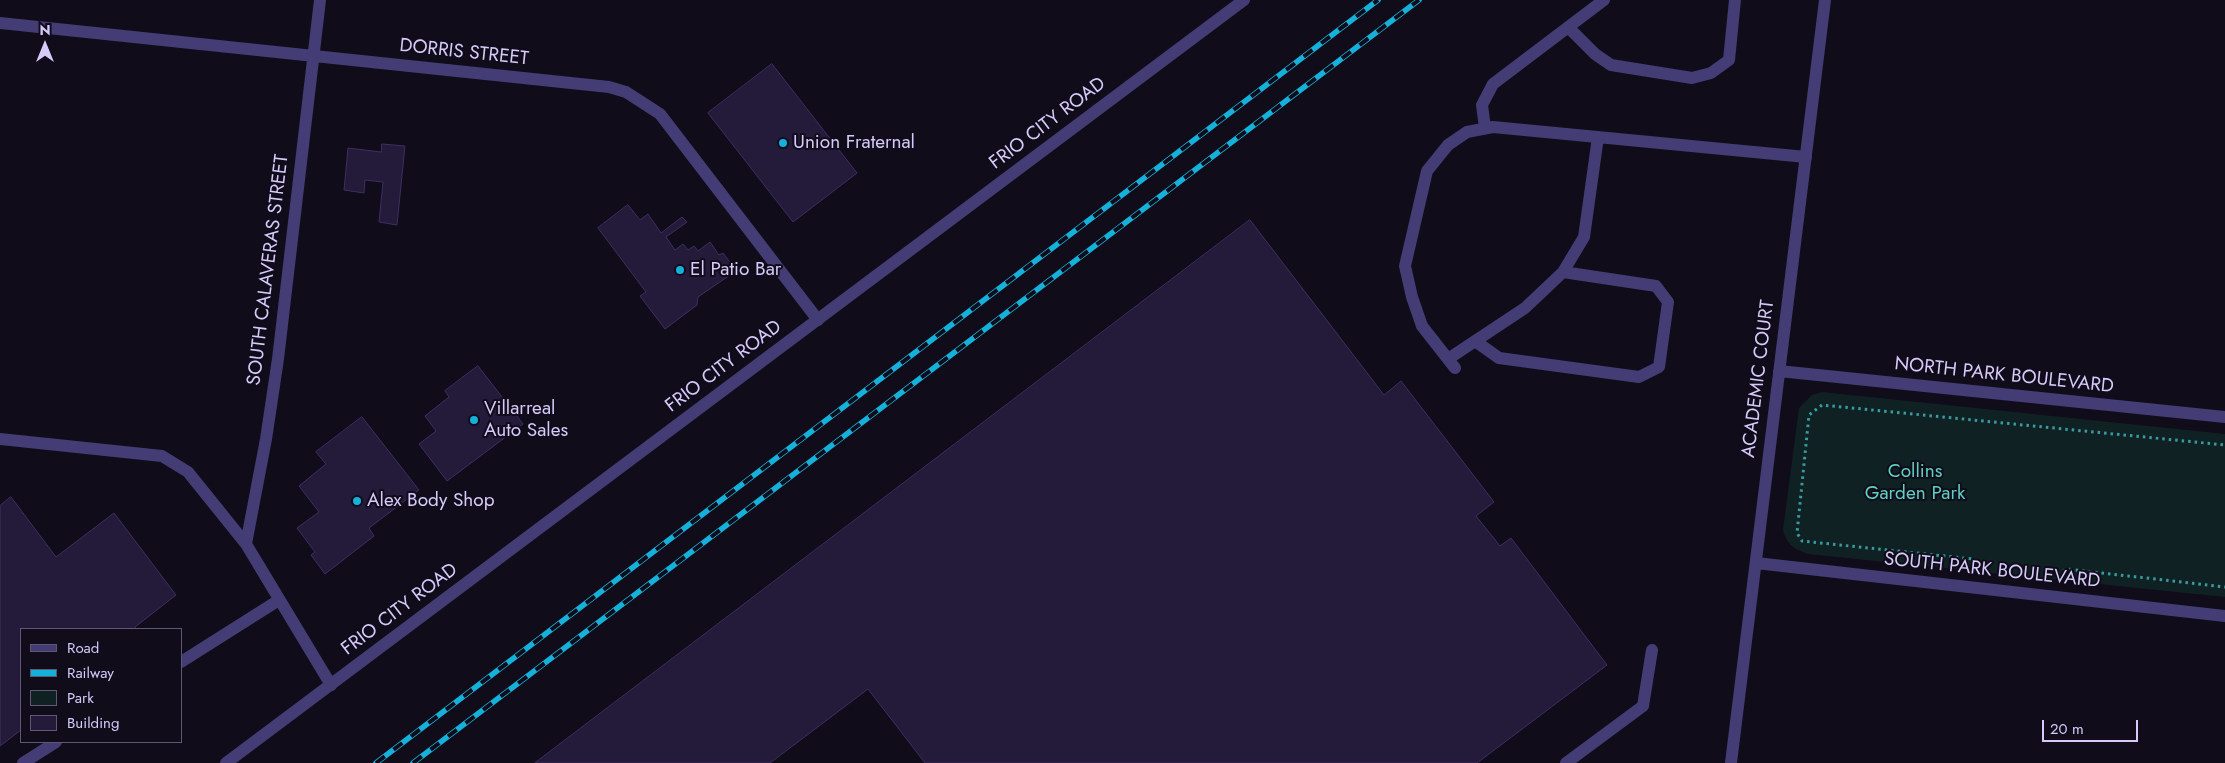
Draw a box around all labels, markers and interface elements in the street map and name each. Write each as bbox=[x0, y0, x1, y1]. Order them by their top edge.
north arrow bbox=[20, 20, 70, 70]
text: N bbox=[39, 20, 51, 40]
street label: DORRIS STREET bbox=[398, 35, 530, 71]
street label: FRIO CITY ROAD bbox=[985, 73, 1111, 175]
place label: Union Fraternal bbox=[793, 132, 915, 154]
marker: Union Fraternal bbox=[777, 137, 789, 149]
street label: SOUTH CALAVERAS STREET bbox=[244, 153, 294, 387]
place label: El Patio Bar bbox=[690, 259, 781, 281]
marker: El Patio Bar bbox=[674, 264, 686, 276]
street label: ACADEMIC COURT bbox=[1738, 299, 1780, 459]
street label: FRIO CITY ROAD bbox=[661, 316, 787, 418]
street label: NORTH PARK BOULEVARD bbox=[1893, 353, 2115, 399]
place label: Villarreal Auto Sales bbox=[484, 398, 568, 442]
marker: Villarreal Auto Sales bbox=[468, 414, 480, 426]
park label: Collins Garden Park bbox=[1865, 461, 1965, 505]
place label: Alex Body Shop bbox=[367, 490, 495, 512]
marker: Alex Body Shop bbox=[351, 495, 363, 507]
street label: SOUTH PARK BOULEVARD bbox=[1883, 548, 2101, 594]
street label: FRIO CITY ROAD bbox=[337, 559, 463, 661]
legend bbox=[20, 628, 182, 743]
text: Road bbox=[67, 637, 99, 659]
text: Railway bbox=[67, 662, 114, 684]
text: Park bbox=[67, 687, 94, 709]
scale bar bbox=[2045, 710, 2141, 742]
text: Building bbox=[67, 712, 119, 734]
text: 20 m bbox=[2050, 718, 2084, 740]

